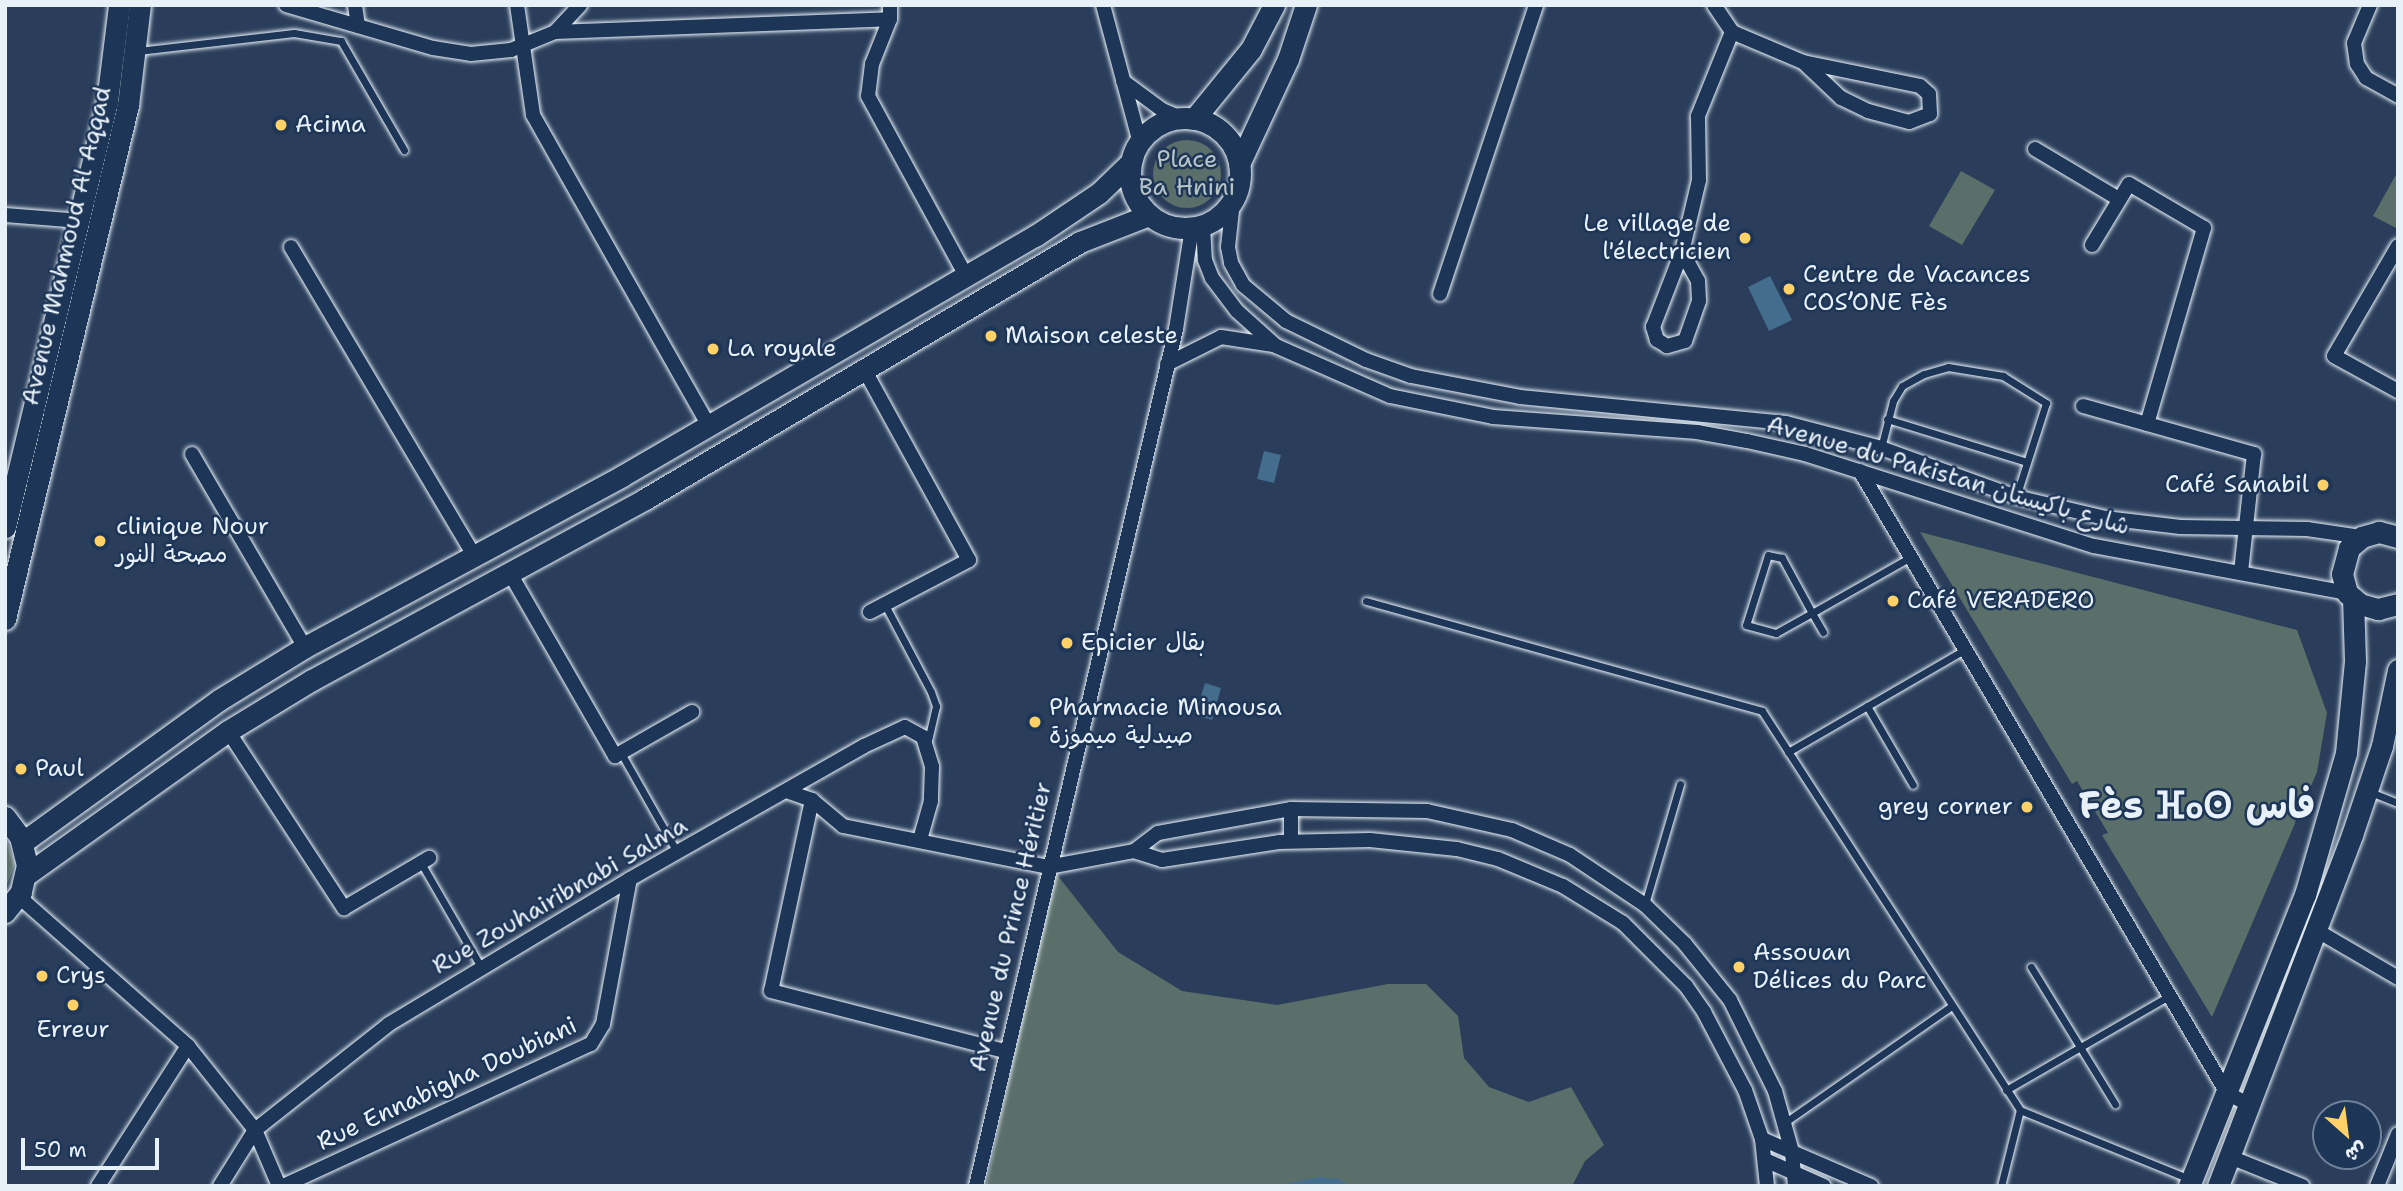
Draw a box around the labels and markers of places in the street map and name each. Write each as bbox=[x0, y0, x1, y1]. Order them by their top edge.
place label: Acima bbox=[295, 111, 366, 139]
marker: Acima bbox=[273, 117, 289, 133]
place label: Le village de l'électricien bbox=[1583, 210, 1731, 266]
marker: Le village de l'électricien bbox=[1737, 230, 1753, 246]
place label: Centre de Vacances COS’ONE Fès bbox=[1803, 261, 2031, 317]
marker: Centre de Vacances COS’ONE Fès bbox=[1781, 281, 1797, 297]
place label: Maison celeste bbox=[1005, 322, 1178, 350]
marker: Maison celeste bbox=[983, 328, 999, 344]
place label: La royale bbox=[727, 335, 837, 363]
marker: La royale bbox=[705, 341, 721, 357]
place label: Café Sanabil bbox=[2165, 471, 2309, 499]
marker: Café Sanabil bbox=[2315, 477, 2331, 493]
place label: clinique Nour مصحة النور bbox=[116, 513, 269, 569]
marker: clinique Nour مصحة النور bbox=[90, 531, 110, 551]
place label: Café VERADERO bbox=[1907, 587, 2095, 615]
marker: Café VERADERO bbox=[1885, 593, 1901, 609]
place label: Epicier بقال bbox=[1081, 629, 1205, 657]
marker: Epicier بقال bbox=[1059, 635, 1075, 651]
place label: Pharmacie Mimousa صيدلية ميموزة bbox=[1049, 694, 1282, 750]
marker: Pharmacie Mimousa صيدلية ميموزة bbox=[1027, 714, 1043, 730]
place label: Paul bbox=[35, 755, 84, 783]
marker: Paul bbox=[13, 761, 29, 777]
place label: grey corner bbox=[1878, 793, 2013, 821]
marker: grey corner bbox=[2019, 799, 2035, 815]
place label: Assouan Délices du Parc bbox=[1753, 939, 1927, 995]
marker: Assouan Délices du Parc bbox=[1731, 959, 1747, 975]
place label: Crys bbox=[56, 962, 106, 990]
marker: Crys bbox=[34, 968, 50, 984]
marker: Erreur bbox=[65, 997, 81, 1013]
place label: Erreur bbox=[36, 1016, 110, 1044]

